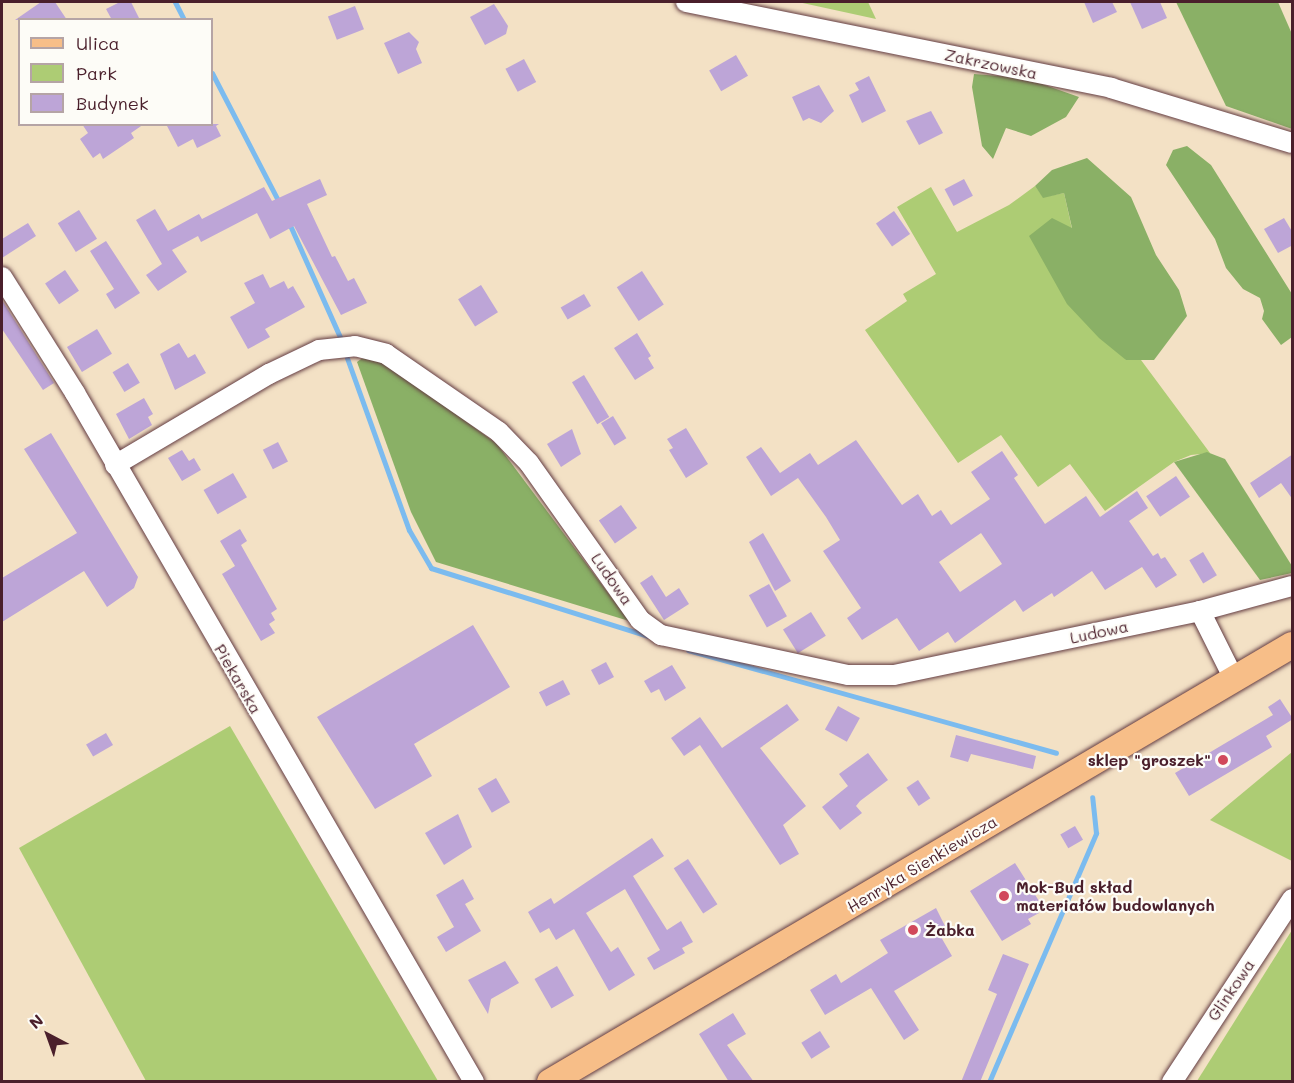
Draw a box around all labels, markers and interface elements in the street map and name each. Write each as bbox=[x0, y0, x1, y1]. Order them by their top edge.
legend bbox=[18, 18, 213, 126]
text: Ulica bbox=[76, 31, 120, 55]
street label: Zakrzowska bbox=[943, 45, 1039, 83]
text: Park bbox=[76, 61, 117, 85]
text: Budynek bbox=[76, 91, 149, 115]
street label: Ludowa bbox=[587, 549, 637, 609]
street label: Ludowa bbox=[1068, 616, 1130, 648]
street label: Piekarska bbox=[210, 641, 266, 717]
place label: sklep "groszek" bbox=[1088, 750, 1211, 770]
marker: sklep "groszek" bbox=[1216, 753, 1230, 767]
street label: Henryka Sienkiewicza bbox=[843, 812, 1001, 916]
place label: Mok-Bud skład materiałów budowlanych bbox=[1016, 877, 1215, 915]
marker: Mok-Bud skład materiałów budowlanych bbox=[997, 889, 1011, 903]
place label: Żabka bbox=[925, 920, 975, 940]
marker: Żabka bbox=[906, 923, 920, 937]
street label: Glinkowa bbox=[1203, 956, 1259, 1024]
north arrow bbox=[18, 1005, 78, 1065]
text: N bbox=[24, 1009, 47, 1033]

